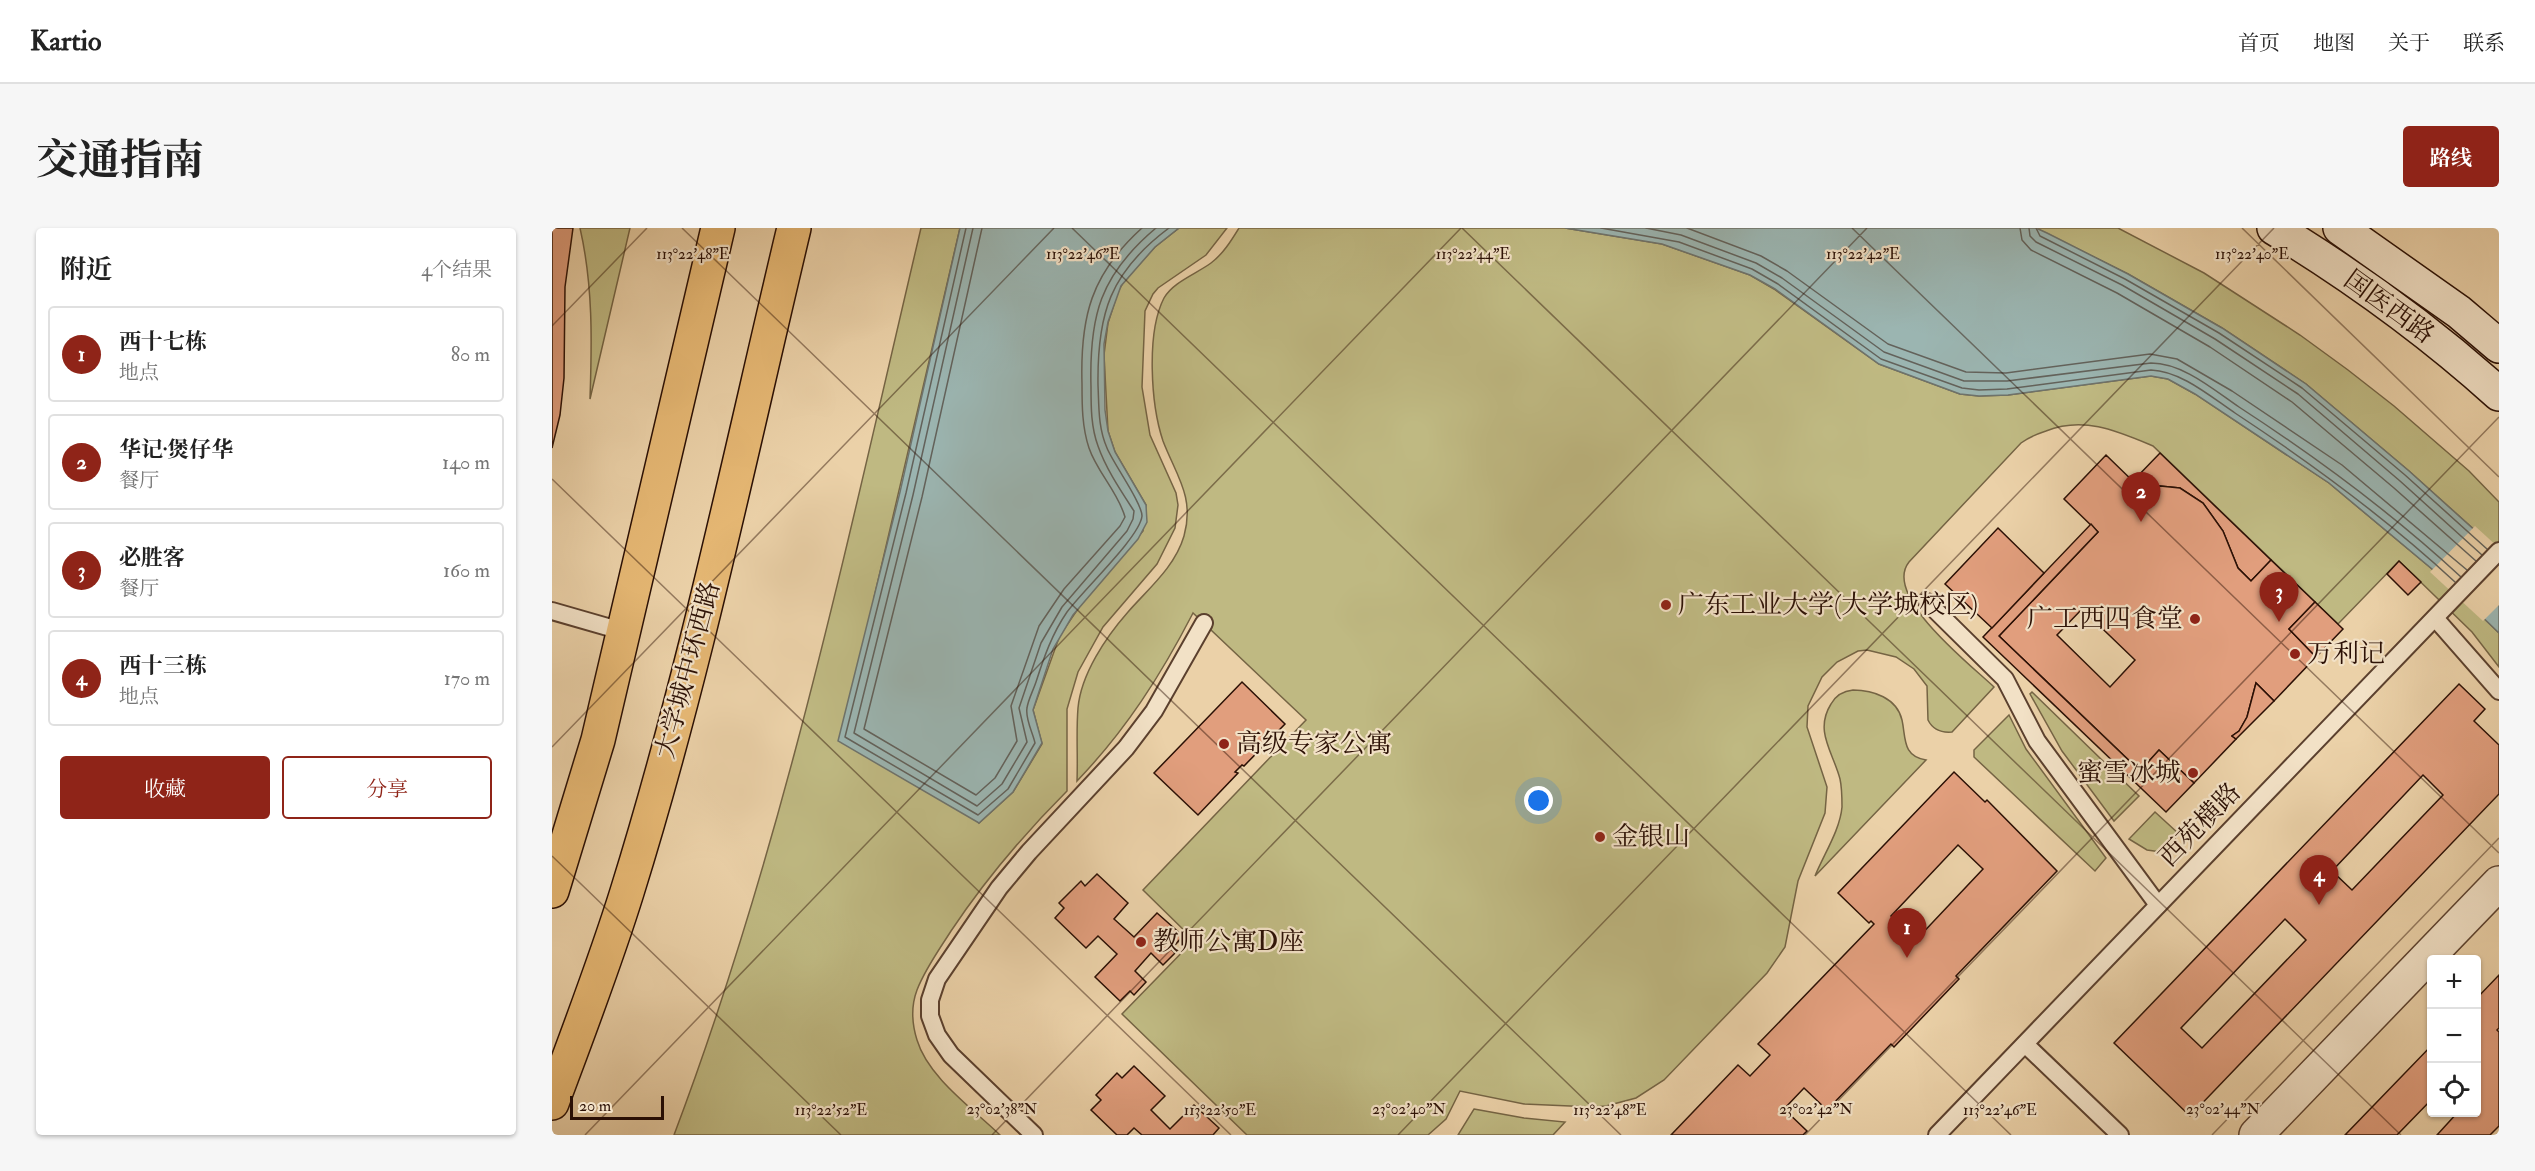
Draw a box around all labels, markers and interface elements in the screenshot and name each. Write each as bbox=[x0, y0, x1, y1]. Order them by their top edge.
text: Kartio bbox=[30, 24, 101, 59]
text: 首页 bbox=[2238, 30, 2280, 57]
text: 地图 bbox=[2313, 30, 2355, 57]
text: 关于 bbox=[2388, 30, 2430, 57]
text: 联系 bbox=[2463, 30, 2505, 57]
button: 路线 bbox=[2403, 126, 2499, 187]
text: 交通指南 bbox=[36, 135, 204, 187]
text: 113°22'48"E bbox=[656, 245, 730, 264]
text: 113°22'46"E bbox=[1046, 245, 1120, 264]
text: 113°22'44"E bbox=[1436, 245, 1510, 264]
text: 113°22'42"E bbox=[1826, 245, 1900, 264]
text: 113°22'40"E bbox=[2215, 245, 2289, 264]
text: 附近 bbox=[60, 254, 112, 286]
text: 4个结果 bbox=[421, 257, 492, 282]
street label: 国医西路 bbox=[2338, 263, 2440, 351]
text: 西十七栋 bbox=[119, 328, 207, 356]
text: 1 bbox=[78, 342, 85, 367]
text: 80 m bbox=[451, 342, 490, 367]
text: 地点 bbox=[119, 360, 159, 385]
text: 华记·煲仔华 bbox=[119, 436, 233, 464]
text: 2 bbox=[76, 450, 87, 475]
text: 140 m bbox=[442, 450, 490, 475]
text: 餐厅 bbox=[119, 468, 159, 493]
pin: 2 bbox=[2122, 472, 2160, 522]
text: 必胜客 bbox=[119, 544, 185, 572]
text: 3 bbox=[78, 558, 85, 583]
text: 160 m bbox=[443, 558, 490, 583]
pin: 3 bbox=[2260, 572, 2298, 622]
text: 餐厅 bbox=[119, 576, 159, 601]
street label: 大学城中环西路 bbox=[649, 578, 727, 762]
place label: 广东工业大学(大学城校区) bbox=[1678, 589, 1978, 621]
marker: 广东工业大学(大学城校区) bbox=[1659, 598, 1673, 612]
place label: 广工西四食堂 bbox=[2027, 603, 2183, 635]
marker: 广工西四食堂 bbox=[2188, 612, 2202, 626]
place label: 万利记 bbox=[2307, 638, 2385, 670]
marker: 万利记 bbox=[2288, 647, 2302, 661]
text: 西十三栋 bbox=[119, 652, 207, 680]
text: 4 bbox=[76, 666, 87, 691]
text: 170 m bbox=[444, 666, 490, 691]
text: 地点 bbox=[119, 684, 159, 709]
place label: 高级专家公寓 bbox=[1236, 728, 1392, 760]
marker: 高级专家公寓 bbox=[1217, 737, 1231, 751]
button: 收藏 bbox=[60, 756, 270, 819]
button: 分享 bbox=[282, 756, 492, 819]
place label: 蜜雪冰城 bbox=[2077, 757, 2181, 789]
marker: 蜜雪冰城 bbox=[2186, 766, 2200, 780]
street label: 西苑横路 bbox=[2152, 776, 2248, 874]
your location bbox=[1524, 786, 1553, 815]
place label: 金银山 bbox=[1612, 821, 1690, 853]
marker: 金银山 bbox=[1593, 830, 1607, 844]
pin: 4 bbox=[2300, 856, 2338, 905]
pin: 1 bbox=[1888, 908, 1926, 958]
place label: 教师公寓D座 bbox=[1153, 926, 1304, 958]
marker: 教师公寓D座 bbox=[1134, 935, 1148, 949]
map controls bbox=[2427, 955, 2481, 1117]
button: + bbox=[2427, 955, 2481, 1009]
button: − bbox=[2427, 1009, 2481, 1063]
button: locate bbox=[2427, 1063, 2481, 1117]
scale bar bbox=[570, 1093, 664, 1120]
text: 20 m bbox=[579, 1096, 611, 1116]
text: 23°02'38"N bbox=[967, 1100, 1038, 1119]
text: 23°02'40"N bbox=[1372, 1100, 1446, 1119]
text: 23°02'42"N bbox=[1779, 1100, 1853, 1119]
text: 23°02'44"N bbox=[2186, 1100, 2261, 1119]
text: 113°22'52"E bbox=[795, 1101, 867, 1120]
text: 113°22'50"E bbox=[1184, 1101, 1256, 1120]
text: 113°22'48"E bbox=[1573, 1101, 1647, 1120]
text: 113°22'46"E bbox=[1963, 1101, 2037, 1120]

